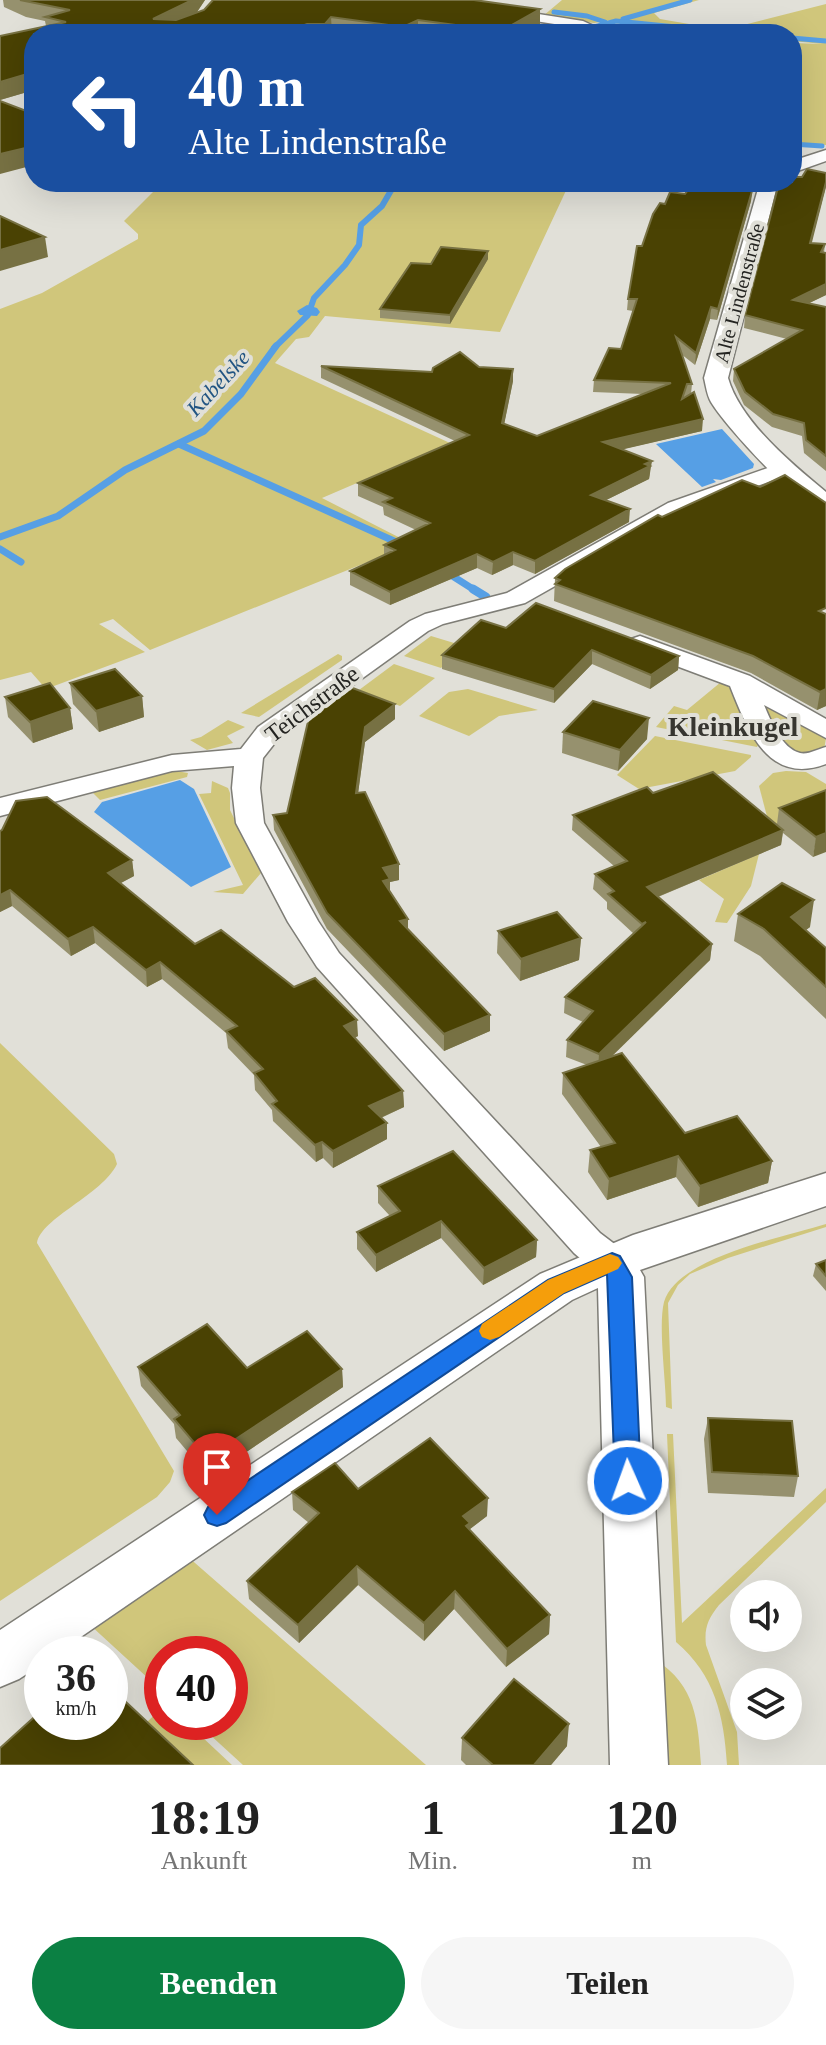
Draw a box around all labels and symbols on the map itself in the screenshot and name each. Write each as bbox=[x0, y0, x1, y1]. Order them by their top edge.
street label: Alte Lindenstraße bbox=[710, 221, 768, 365]
water label: Kabelske bbox=[181, 345, 255, 422]
street label: Teichstraße bbox=[260, 660, 364, 748]
district label: Kleinkugel bbox=[668, 711, 799, 742]
pin bbox=[183, 1433, 251, 1515]
position arrow bbox=[586, 1439, 670, 1523]
speed limit sign: 40 bbox=[144, 1636, 248, 1740]

